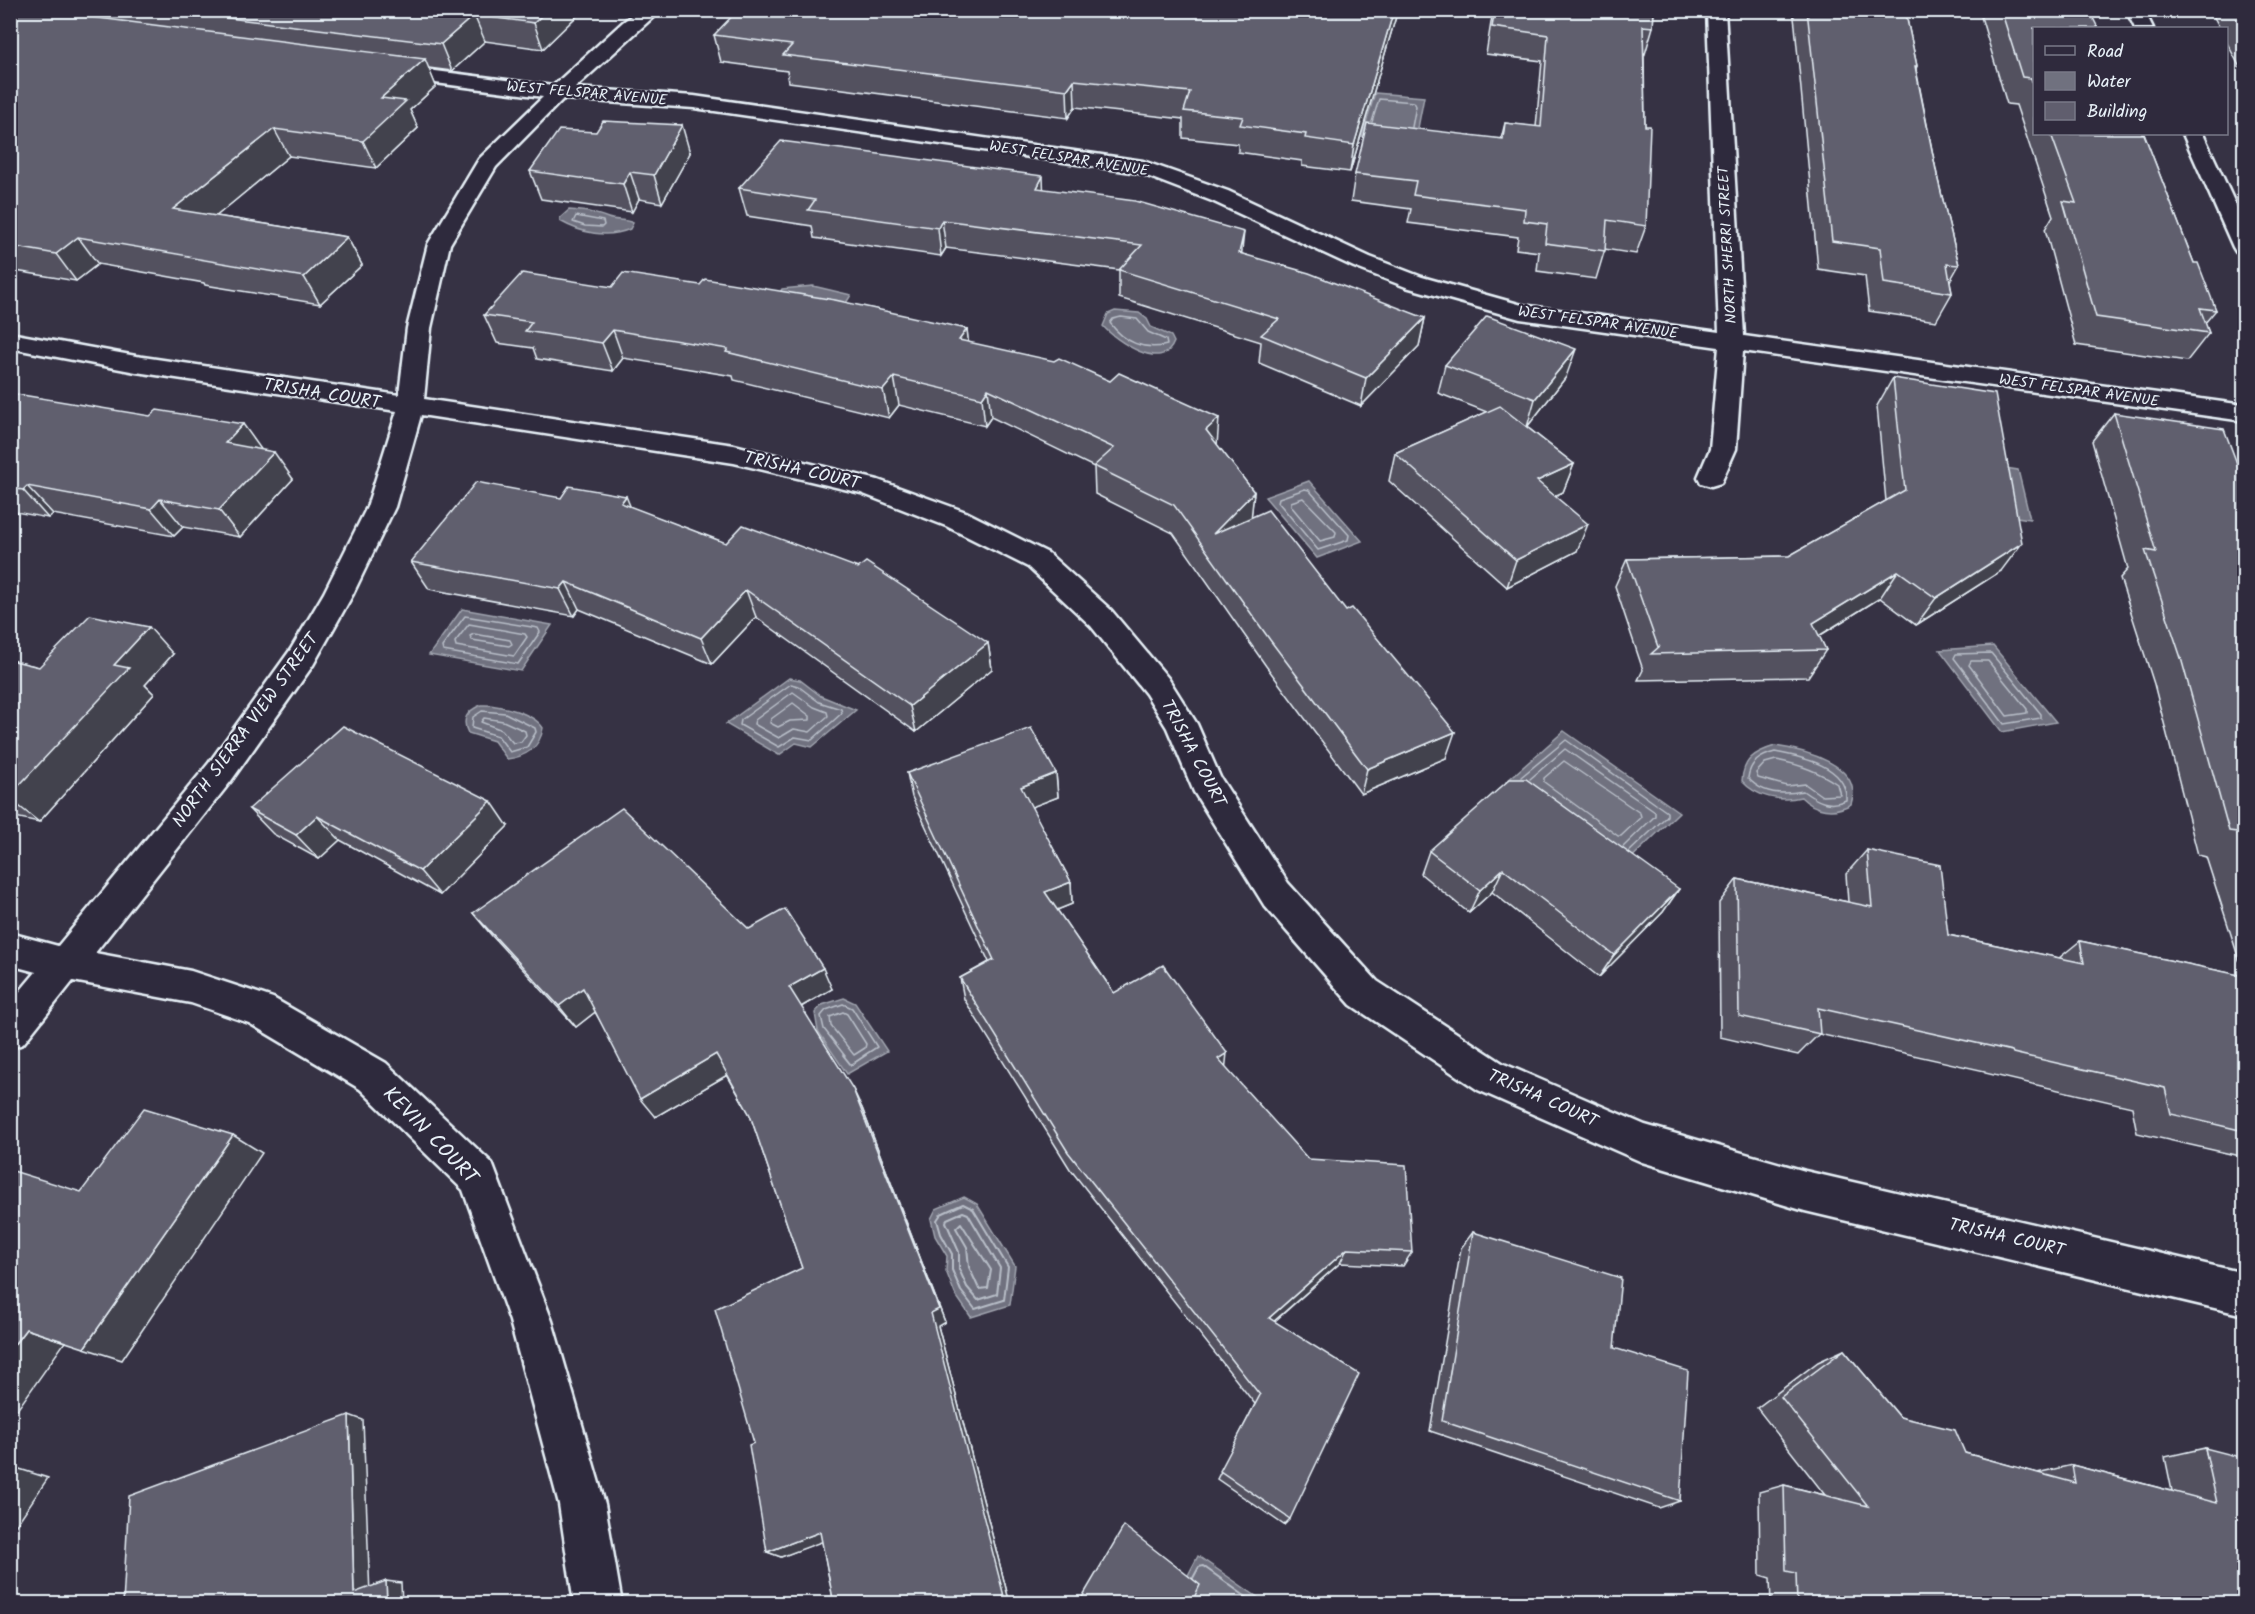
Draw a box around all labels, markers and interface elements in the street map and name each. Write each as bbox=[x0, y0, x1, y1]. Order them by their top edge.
legend bbox=[2033, 27, 2228, 135]
text: Road bbox=[2087, 38, 2124, 67]
text: Water bbox=[2087, 68, 2132, 97]
street label: WEST FELSPAR AVENUE bbox=[506, 75, 669, 113]
text: Building bbox=[2087, 98, 2147, 127]
street label: WEST FELSPAR AVENUE bbox=[987, 135, 1151, 184]
street label: NORTH SHERRI STREET bbox=[1712, 164, 1744, 324]
street label: WEST FELSPAR AVENUE bbox=[1516, 300, 1681, 346]
street label: WEST FELSPAR AVENUE bbox=[1997, 368, 2162, 414]
street label: TRISHA COURT bbox=[261, 371, 384, 418]
street label: TRISHA COURT bbox=[741, 444, 864, 499]
street label: NORTH SIERRA VIEW STREET bbox=[165, 626, 328, 834]
street label: TRISHA COURT bbox=[1152, 695, 1234, 814]
street label: TRISHA COURT bbox=[1482, 1062, 1604, 1137]
street label: KEVIN COURT bbox=[374, 1079, 487, 1194]
street label: TRISHA COURT bbox=[1946, 1211, 2069, 1266]

